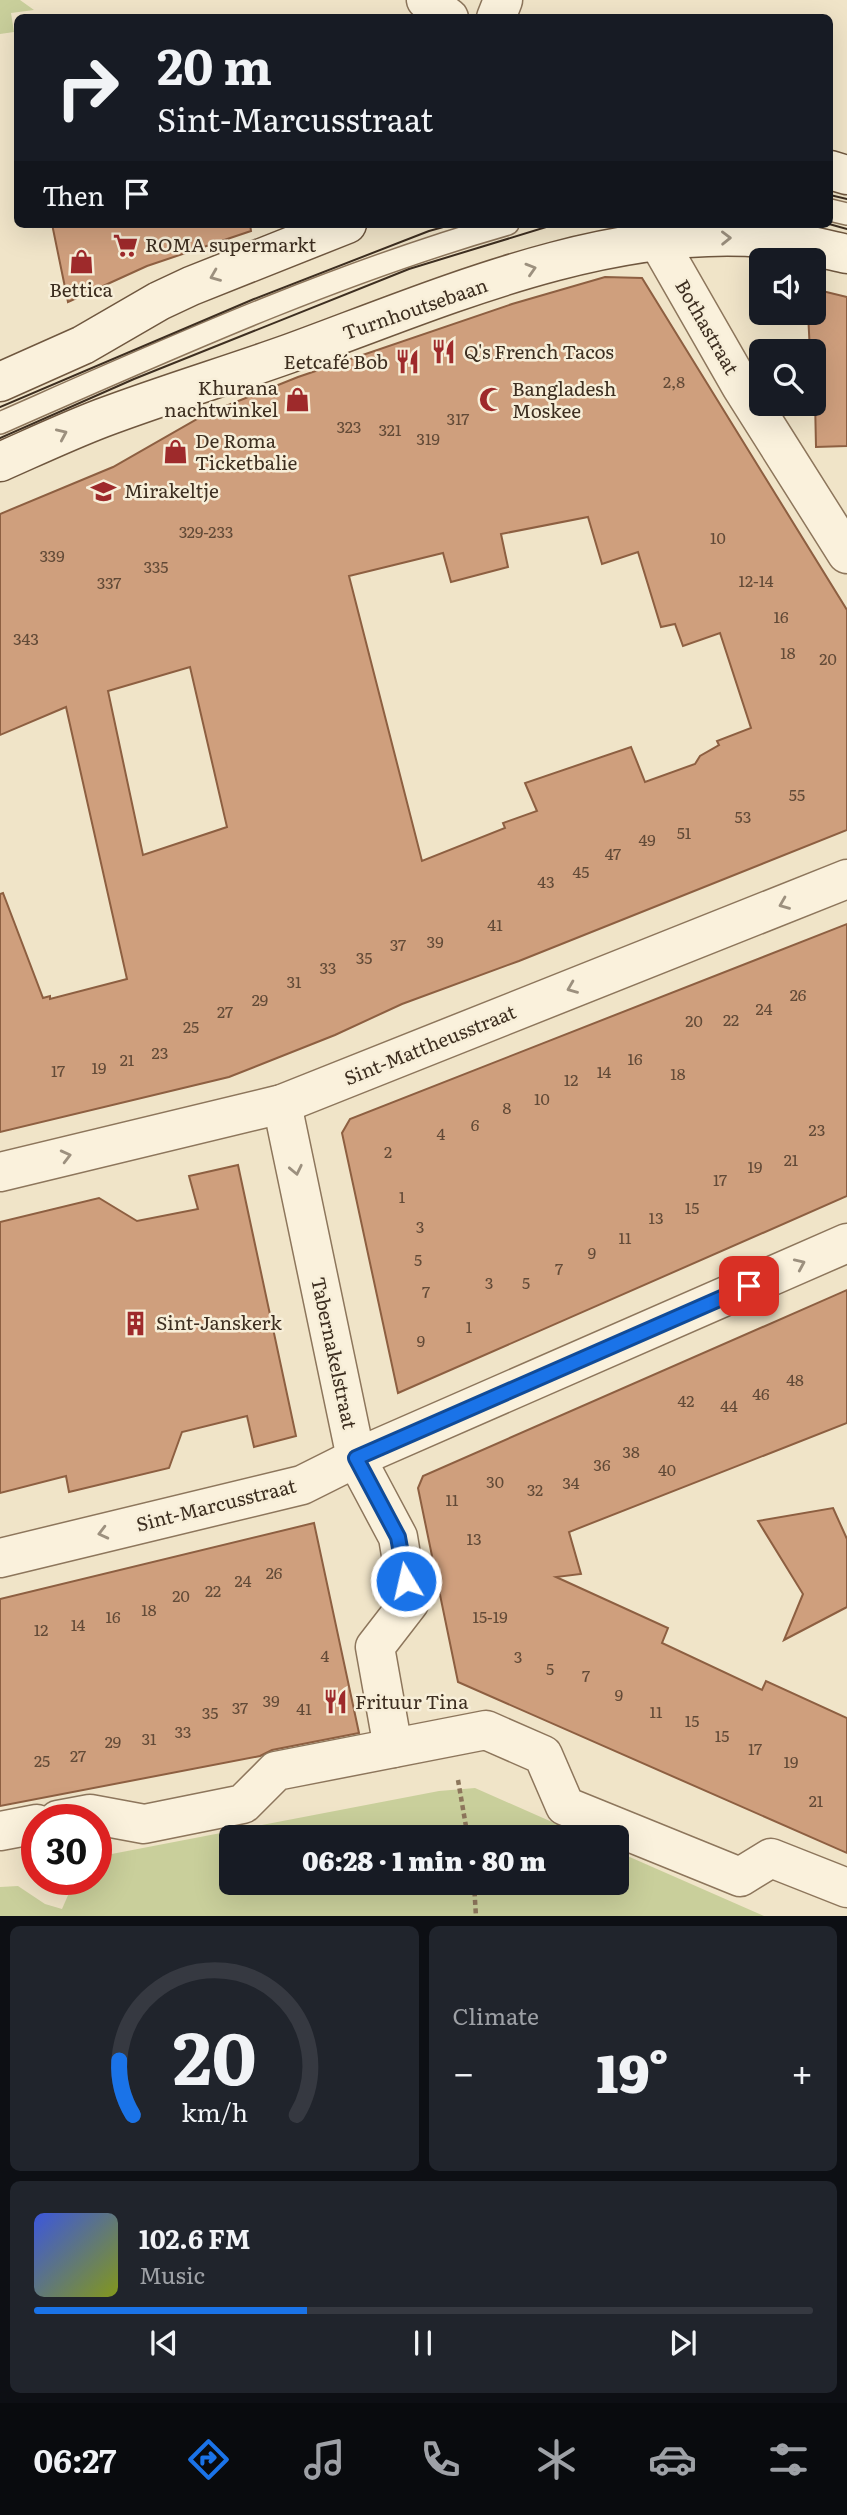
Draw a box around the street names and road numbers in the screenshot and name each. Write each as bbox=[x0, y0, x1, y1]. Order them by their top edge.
street label: Turnhoutsebaan bbox=[338, 270, 491, 346]
street label: Bothastraat bbox=[669, 274, 747, 380]
street label: Sint-Mattheusstraat bbox=[340, 997, 520, 1091]
street label: Tabernakelstraat bbox=[305, 1274, 365, 1432]
street label: Sint-Marcusstraat bbox=[133, 1471, 299, 1537]

